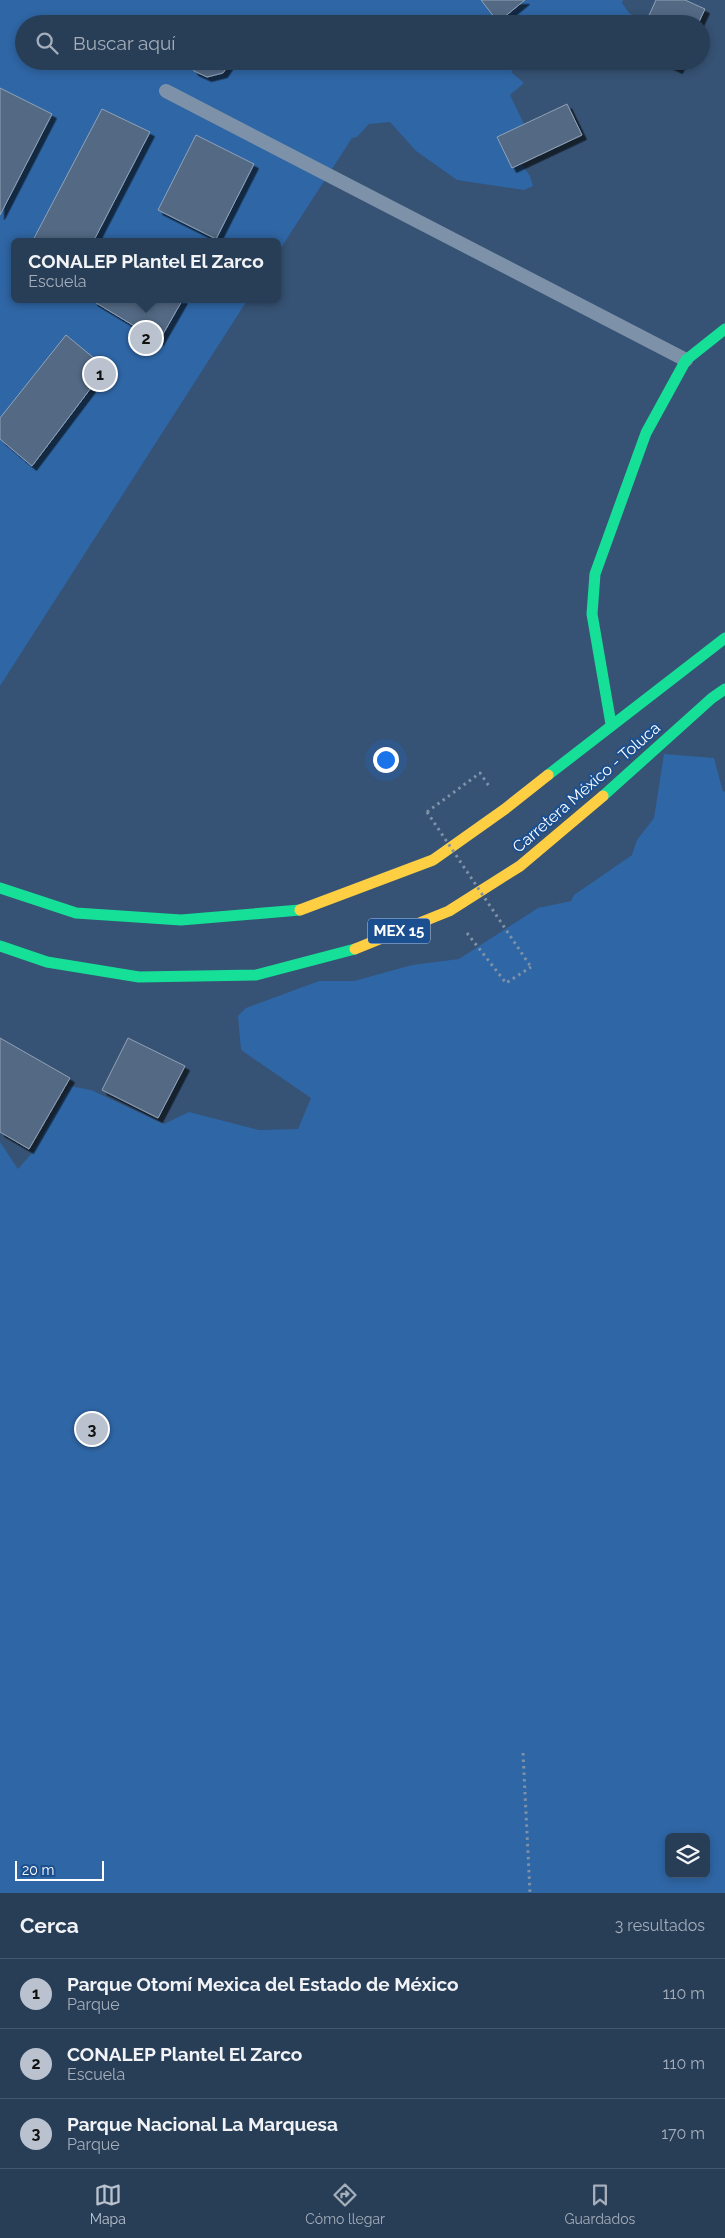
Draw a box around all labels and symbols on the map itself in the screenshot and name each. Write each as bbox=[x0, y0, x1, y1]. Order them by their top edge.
pin: 2 bbox=[130, 319, 162, 357]
pin: 1 bbox=[84, 355, 116, 393]
street label: Carretera México - Toluca bbox=[509, 718, 664, 857]
your location bbox=[373, 747, 399, 773]
road number: MEX 15 bbox=[368, 918, 430, 944]
pin: 3 bbox=[76, 1410, 108, 1448]
scale bar bbox=[15, 1858, 104, 1881]

